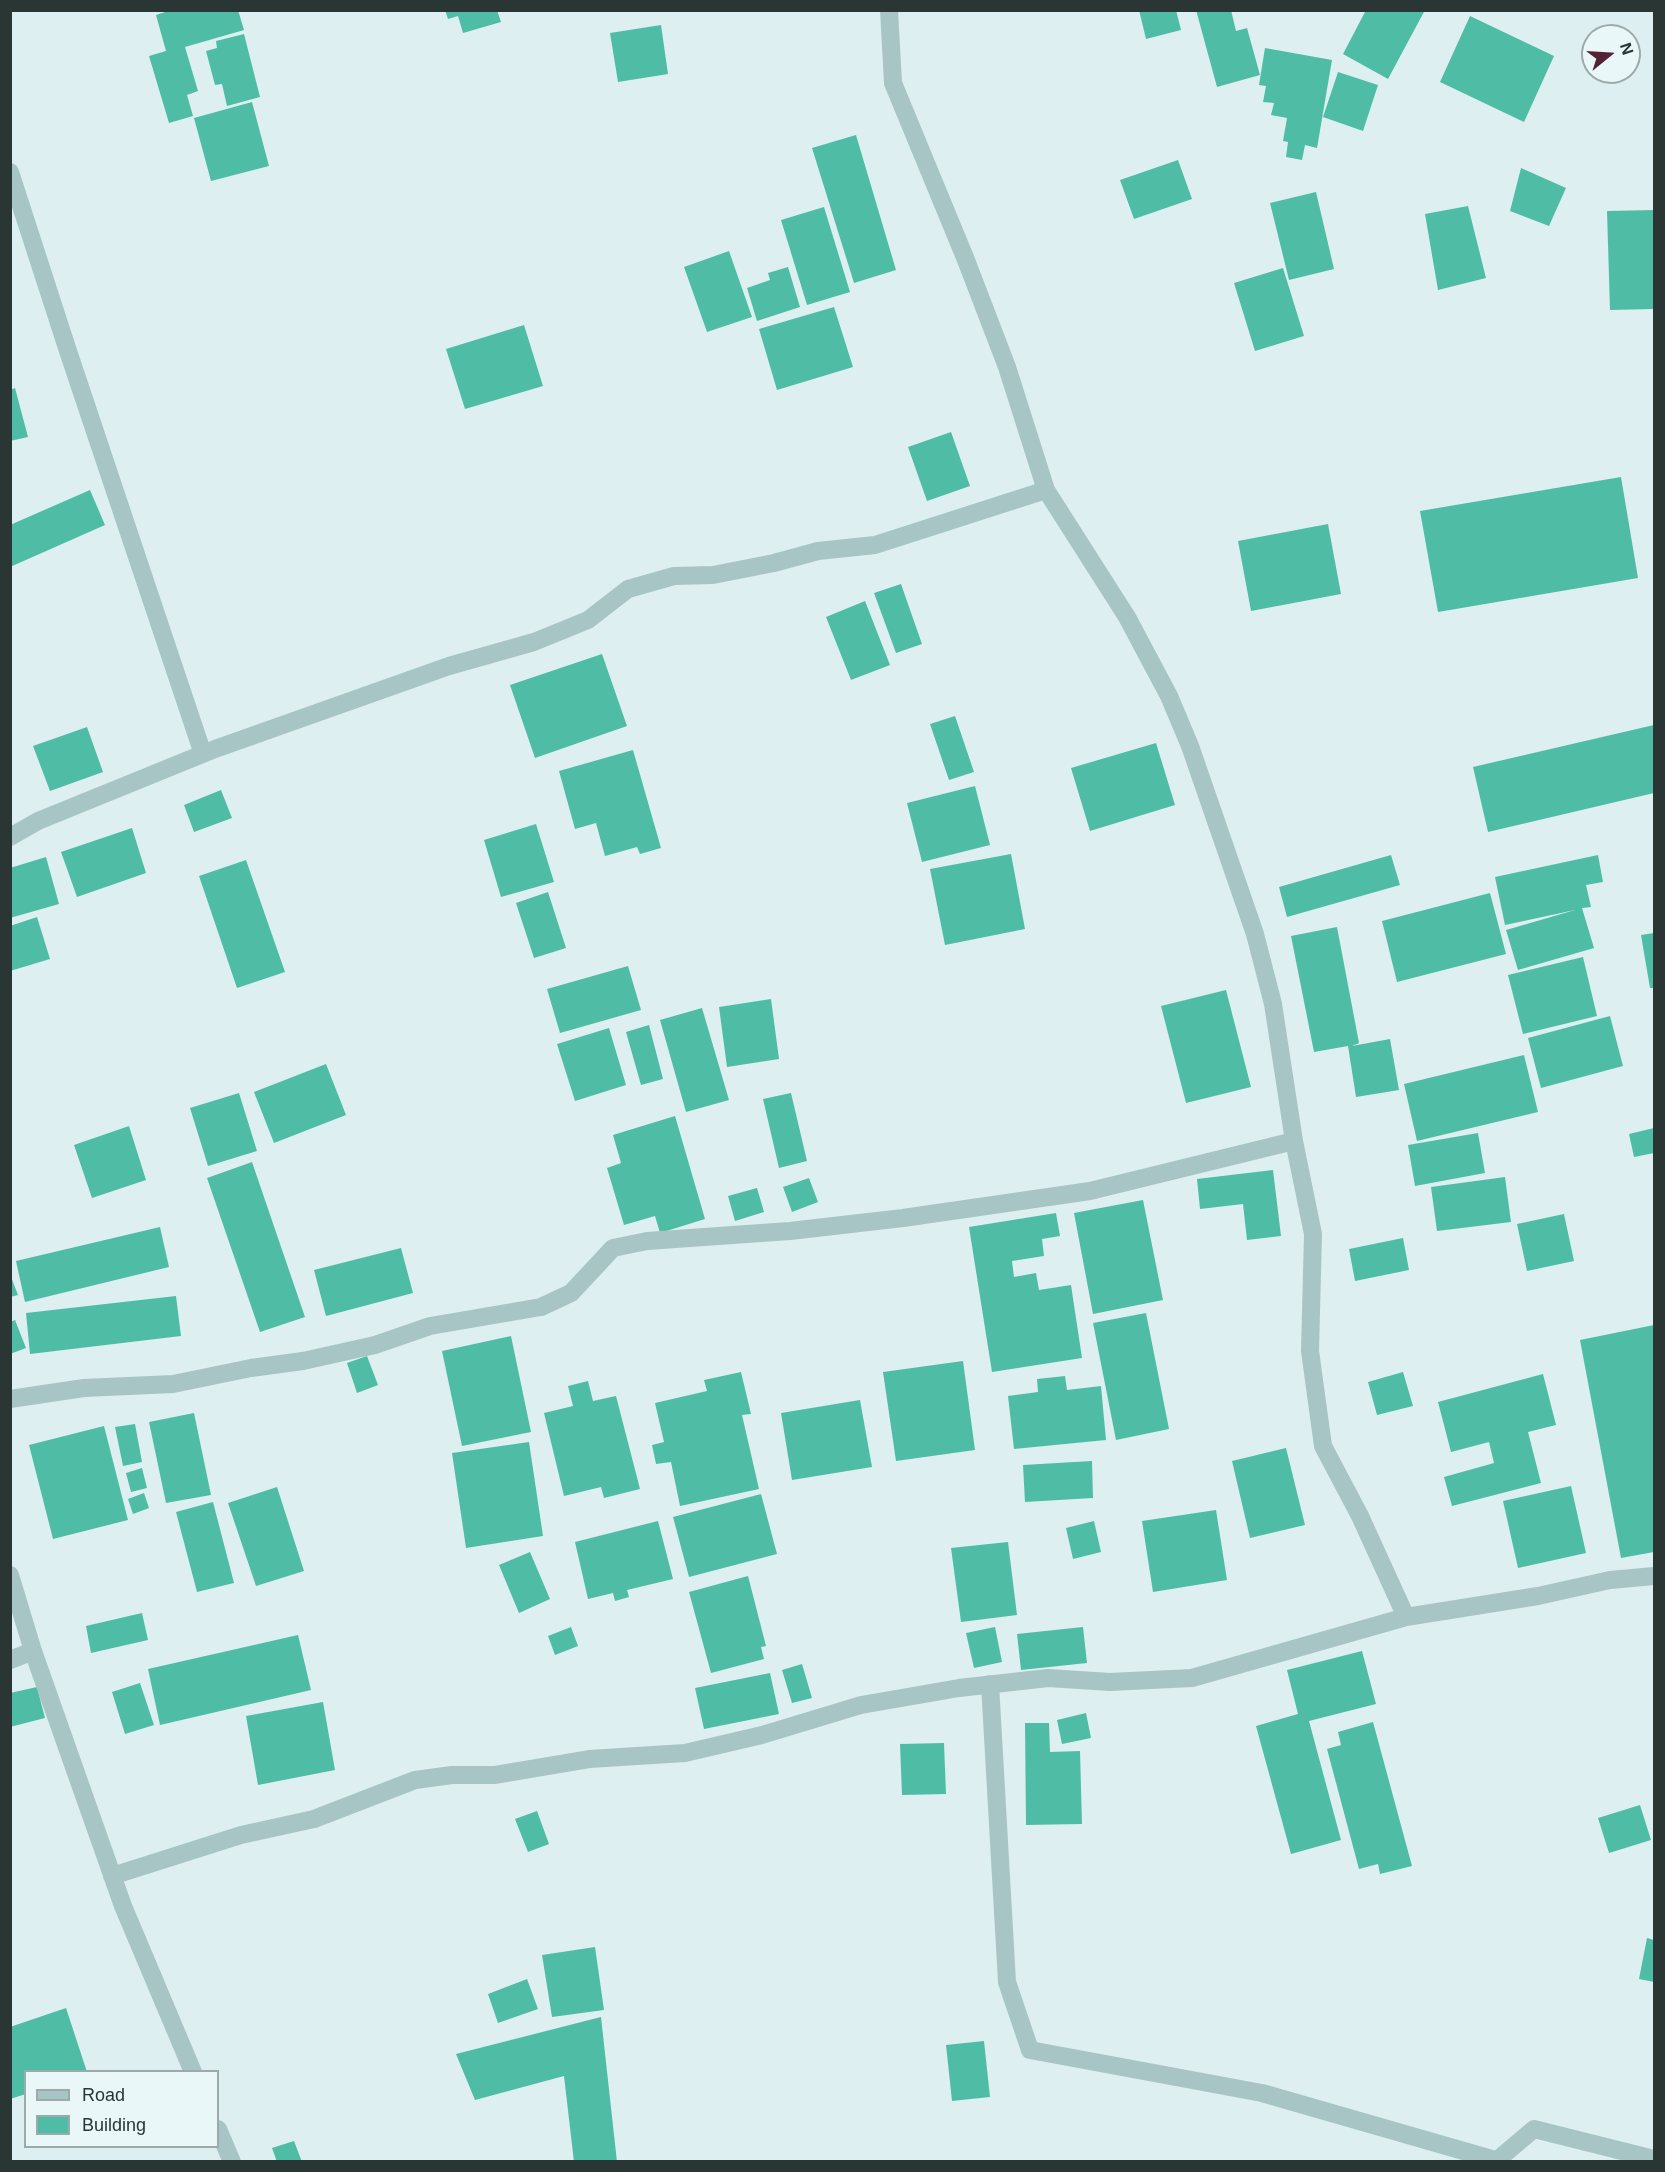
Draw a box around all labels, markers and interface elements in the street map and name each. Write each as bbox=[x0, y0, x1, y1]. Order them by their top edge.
north arrow bbox=[1581, 24, 1641, 84]
text: N bbox=[1617, 41, 1637, 57]
legend bbox=[24, 2070, 219, 2148]
text: Road bbox=[82, 2085, 125, 2105]
text: Building bbox=[82, 2115, 146, 2135]

